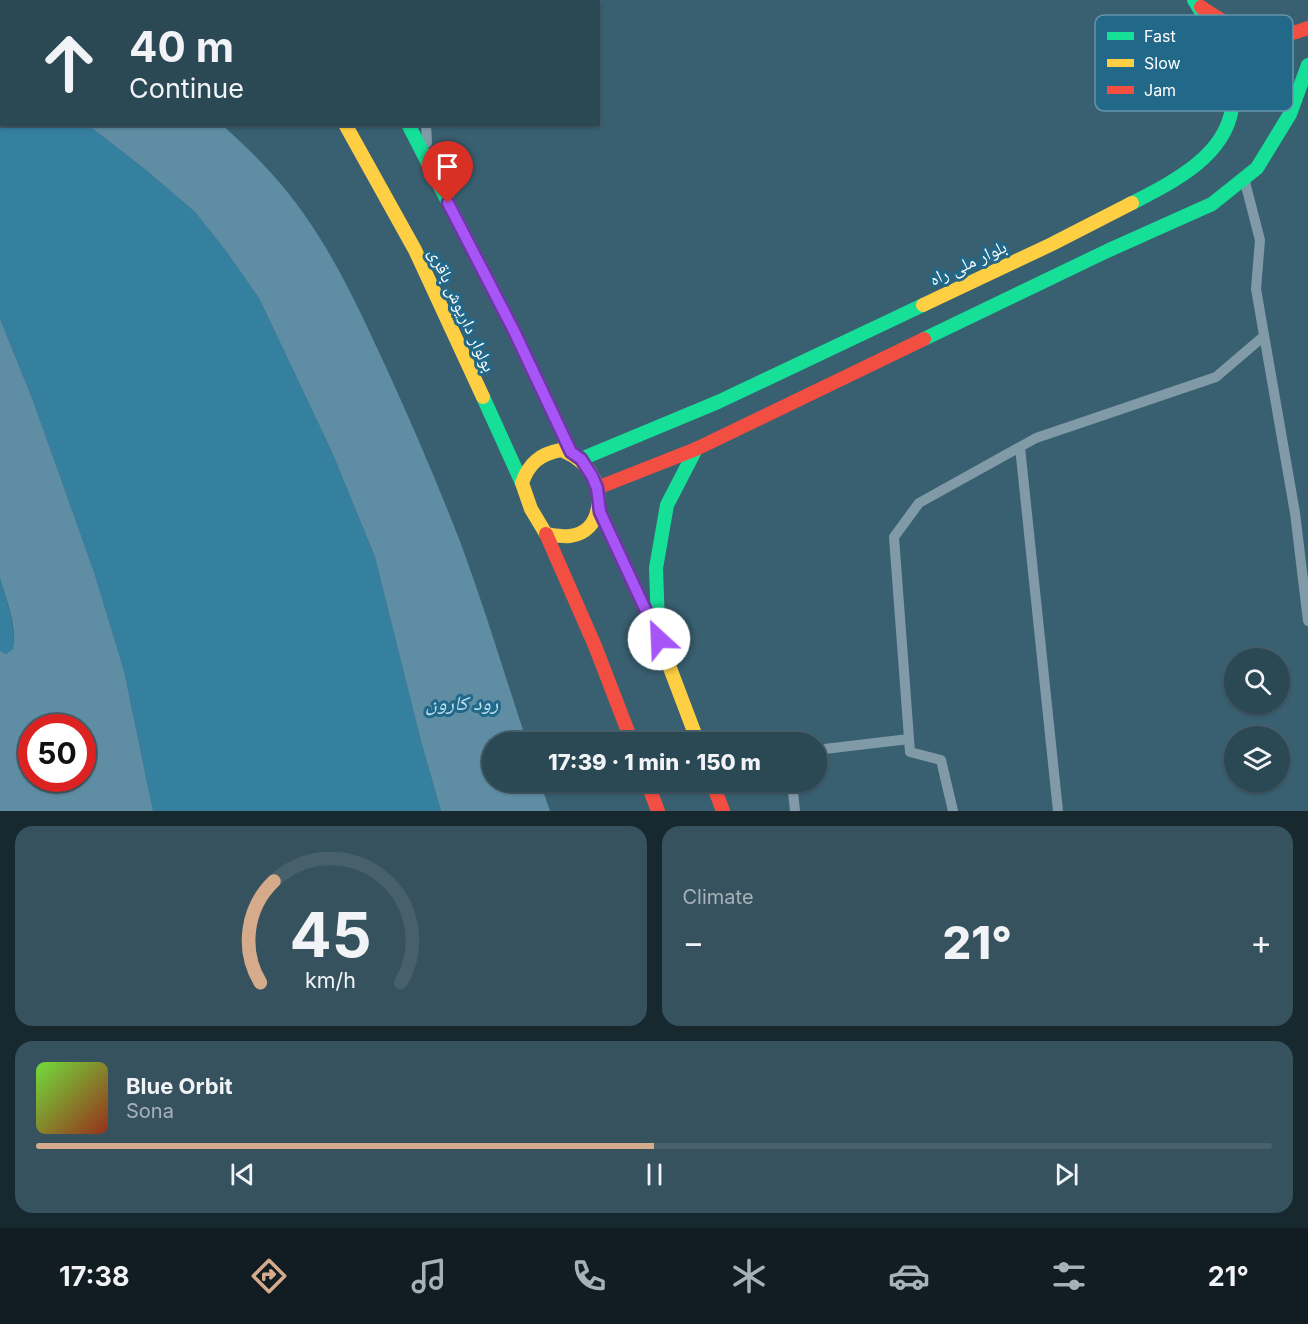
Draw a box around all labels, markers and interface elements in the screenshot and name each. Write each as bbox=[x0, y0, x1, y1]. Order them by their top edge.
legend bbox=[1095, 15, 1293, 111]
text: 40 m bbox=[129, 21, 234, 72]
icon: ahead bbox=[30, 24, 108, 102]
text: Fast bbox=[1144, 26, 1176, 46]
text: Slow bbox=[1144, 53, 1181, 73]
text: Continue bbox=[129, 72, 244, 105]
text: Jam bbox=[1144, 80, 1176, 100]
pin bbox=[422, 141, 473, 203]
icon: arrive bbox=[431, 150, 464, 183]
street label: بلوار ملی راه bbox=[926, 236, 1010, 290]
street label: بولوار داریوش باقری bbox=[424, 245, 500, 375]
position arrow bbox=[627, 607, 691, 671]
map controls bbox=[1224, 648, 1290, 792]
button: search bbox=[1224, 648, 1290, 714]
water label: رود کارون bbox=[425, 691, 499, 716]
speed limit sign: 50 bbox=[18, 714, 96, 792]
button: layers bbox=[1224, 726, 1290, 792]
text: 17:39 · 1 min · 150 m bbox=[548, 749, 761, 775]
text: Climate bbox=[683, 885, 754, 909]
text: 45 bbox=[290, 897, 372, 972]
text: 21° bbox=[943, 915, 1012, 970]
text: − bbox=[683, 922, 704, 962]
text: + bbox=[1250, 922, 1272, 962]
text: km/h bbox=[305, 967, 356, 993]
text: Blue Orbit bbox=[126, 1073, 233, 1099]
text: Sona bbox=[126, 1099, 174, 1123]
icon: previous bbox=[226, 1158, 259, 1191]
icon: pause bbox=[638, 1158, 671, 1191]
icon: next bbox=[1050, 1158, 1083, 1191]
icon: directions bbox=[248, 1255, 290, 1297]
icon: music bbox=[408, 1255, 450, 1297]
icon: phone bbox=[568, 1255, 610, 1297]
icon: climate bbox=[728, 1255, 770, 1297]
icon: car bbox=[888, 1255, 930, 1297]
icon: filters bbox=[1048, 1255, 1090, 1297]
text: 17:38 bbox=[59, 1260, 129, 1293]
text: 21° bbox=[1208, 1260, 1249, 1293]

